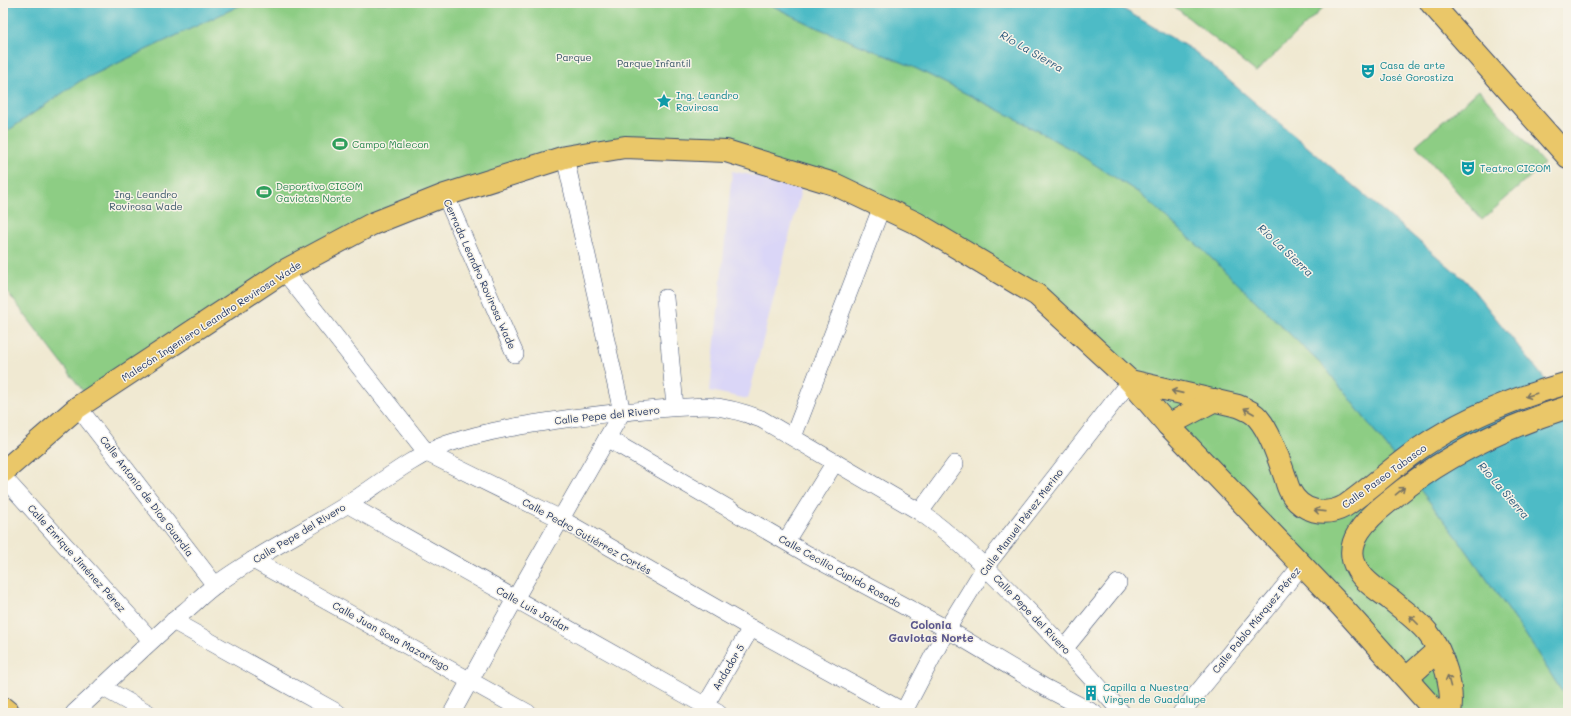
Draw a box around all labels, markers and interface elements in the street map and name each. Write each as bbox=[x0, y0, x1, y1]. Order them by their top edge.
water label: Río La Sierra bbox=[998, 27, 1067, 75]
park label: Parque bbox=[556, 50, 592, 64]
park label: Parque Infantil bbox=[617, 56, 691, 70]
place label: Casa de arte José Gorostiza bbox=[1380, 58, 1454, 84]
theatre icon: Casa de arte José Gorostiza bbox=[1359, 62, 1377, 80]
place label: Ing. Leandro Rovirosa bbox=[676, 88, 738, 114]
place icon: Ing. Leandro Rovirosa bbox=[655, 92, 673, 110]
sports icon: Campo Malecon bbox=[331, 135, 349, 153]
place label: Campo Malecon bbox=[352, 137, 429, 151]
theatre icon: Teatro CICOM bbox=[1459, 159, 1477, 177]
place label: Teatro CICOM bbox=[1480, 161, 1551, 175]
place label: Deportivo CICOM Gaviotas Norte bbox=[276, 179, 363, 205]
sports icon: Deportivo CICOM Gaviotas Norte bbox=[255, 183, 273, 201]
park label: Ing. Leandro Rovirosa Wade bbox=[109, 187, 183, 213]
street label: Cerrada Leandro Rovirosa Wade bbox=[441, 197, 519, 351]
water label: Río La Sierra bbox=[1255, 220, 1317, 280]
street label: Malecón Ingeniero Leandro Revirosa Wade bbox=[118, 257, 304, 385]
one-way arrow bbox=[1171, 387, 1184, 395]
one-way arrow bbox=[1525, 391, 1537, 399]
street label: Calle Pepe del Rivero bbox=[554, 403, 660, 427]
one-way arrow bbox=[1243, 407, 1255, 415]
street label: Calle Antonio de Dios Guardia bbox=[97, 433, 197, 559]
street label: Calle Paseo Tabasco bbox=[1339, 441, 1429, 511]
water label: Río La Sierra bbox=[1475, 458, 1533, 522]
street label: Calle Manuel Pérez Merino bbox=[976, 465, 1066, 578]
one-way arrow bbox=[1395, 487, 1405, 496]
street label: Calle Pedro Gutiérrez Cortés bbox=[520, 495, 654, 578]
street label: Calle Pepe del Rivero bbox=[250, 500, 348, 566]
street label: Calle Enrique Jiménez Pérez bbox=[25, 501, 130, 615]
one-way arrow bbox=[1314, 507, 1327, 515]
street label: Calle Cecilio Cupido Rosado bbox=[776, 531, 904, 611]
street label: Calle Pablo Márquez Pérez bbox=[1209, 563, 1304, 676]
street label: Calle Pepe del Rivero bbox=[990, 571, 1074, 657]
street label: Calle Luis Jaidar bbox=[494, 583, 572, 635]
street label: Calle Juan Sosa Mazariego bbox=[330, 598, 452, 674]
one-way arrow bbox=[1409, 615, 1419, 624]
district label: Colonia Gaviotas Norte bbox=[889, 617, 974, 645]
street label: Andador 5 bbox=[709, 641, 747, 693]
one-way arrow bbox=[1445, 675, 1452, 688]
place label: Capilla a Nuestra Virgen de Guadalupe bbox=[1103, 680, 1206, 706]
building icon: Capilla a Nuestra Virgen de Guadalupe bbox=[1082, 684, 1100, 702]

